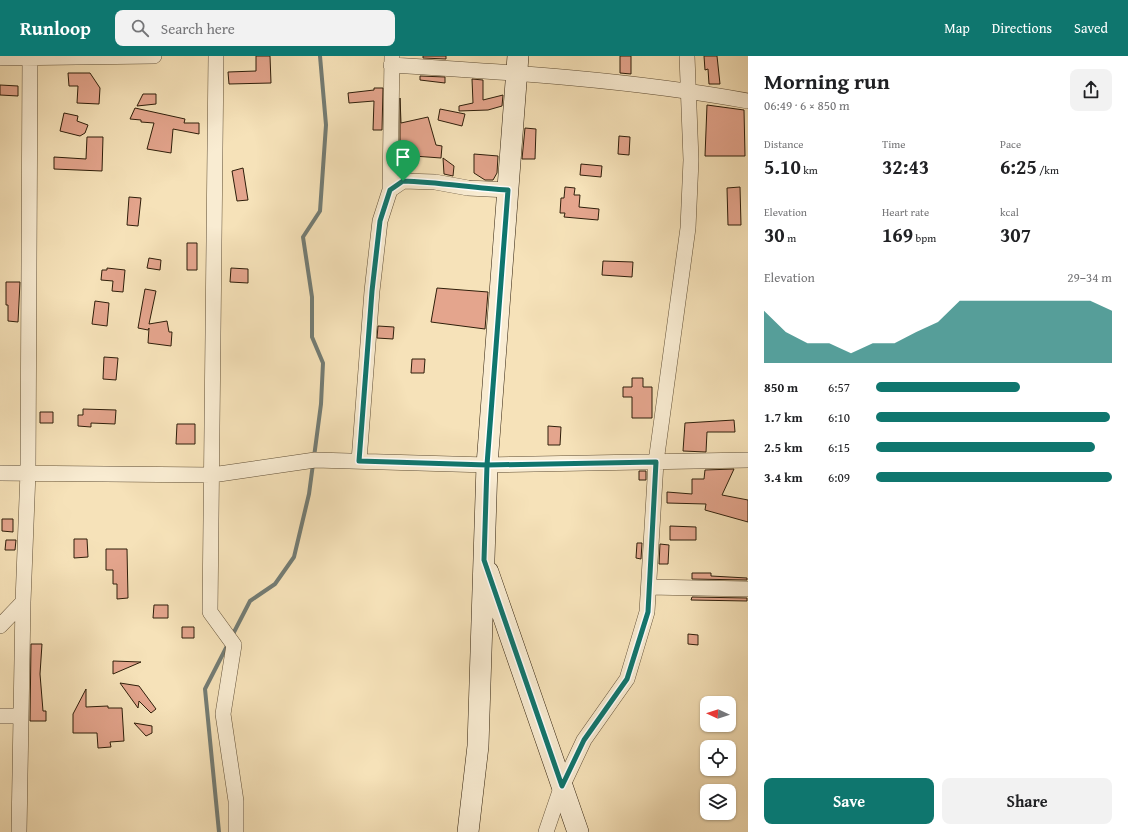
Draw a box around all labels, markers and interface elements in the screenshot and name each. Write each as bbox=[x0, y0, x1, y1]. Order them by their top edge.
search box bbox=[115, 10, 395, 46]
text: Runloop bbox=[20, 14, 91, 42]
icon: search bbox=[129, 17, 151, 39]
text: Search here bbox=[161, 18, 235, 39]
text: Map bbox=[944, 18, 970, 38]
text: Directions bbox=[992, 18, 1052, 38]
text: Saved bbox=[1074, 18, 1108, 38]
text: Morning run bbox=[764, 65, 890, 97]
button: share bbox=[1070, 69, 1112, 111]
text: 06:49 · 6 × 850 m bbox=[764, 96, 850, 115]
text: Distance bbox=[764, 136, 803, 152]
text: Time bbox=[882, 136, 905, 152]
text: Pace bbox=[1000, 136, 1021, 152]
pin bbox=[386, 140, 420, 181]
icon: arrive bbox=[392, 146, 414, 168]
text: 5.10 bbox=[764, 152, 801, 181]
text: 32:43 bbox=[882, 152, 929, 181]
text: 6:25 bbox=[1000, 152, 1037, 181]
text: km bbox=[801, 162, 818, 178]
text: /km bbox=[1037, 162, 1059, 178]
text: Elevation bbox=[764, 204, 807, 220]
text: Heart rate bbox=[882, 204, 929, 220]
text: kcal bbox=[1000, 204, 1019, 220]
text: 30 bbox=[764, 220, 785, 249]
text: 169 bbox=[882, 220, 913, 249]
text: 307 bbox=[1000, 220, 1031, 249]
text: m bbox=[785, 230, 796, 246]
text: bpm bbox=[913, 230, 936, 246]
text: Elevation bbox=[764, 268, 815, 287]
text: 29–34 m bbox=[1067, 268, 1112, 287]
text: 850 m bbox=[764, 378, 798, 397]
text: 6:57 bbox=[828, 378, 850, 397]
text: 1.7 km bbox=[764, 408, 803, 427]
text: 6:10 bbox=[828, 408, 850, 427]
text: 2.5 km bbox=[764, 438, 803, 457]
text: 6:15 bbox=[828, 438, 850, 457]
text: 3.4 km bbox=[764, 468, 803, 487]
text: 6:09 bbox=[828, 468, 850, 487]
north arrow bbox=[700, 696, 736, 732]
map controls bbox=[700, 696, 736, 820]
button: locate bbox=[700, 740, 736, 776]
button: Save bbox=[764, 778, 934, 824]
button: Share bbox=[942, 778, 1112, 824]
button: layers bbox=[700, 784, 736, 820]

